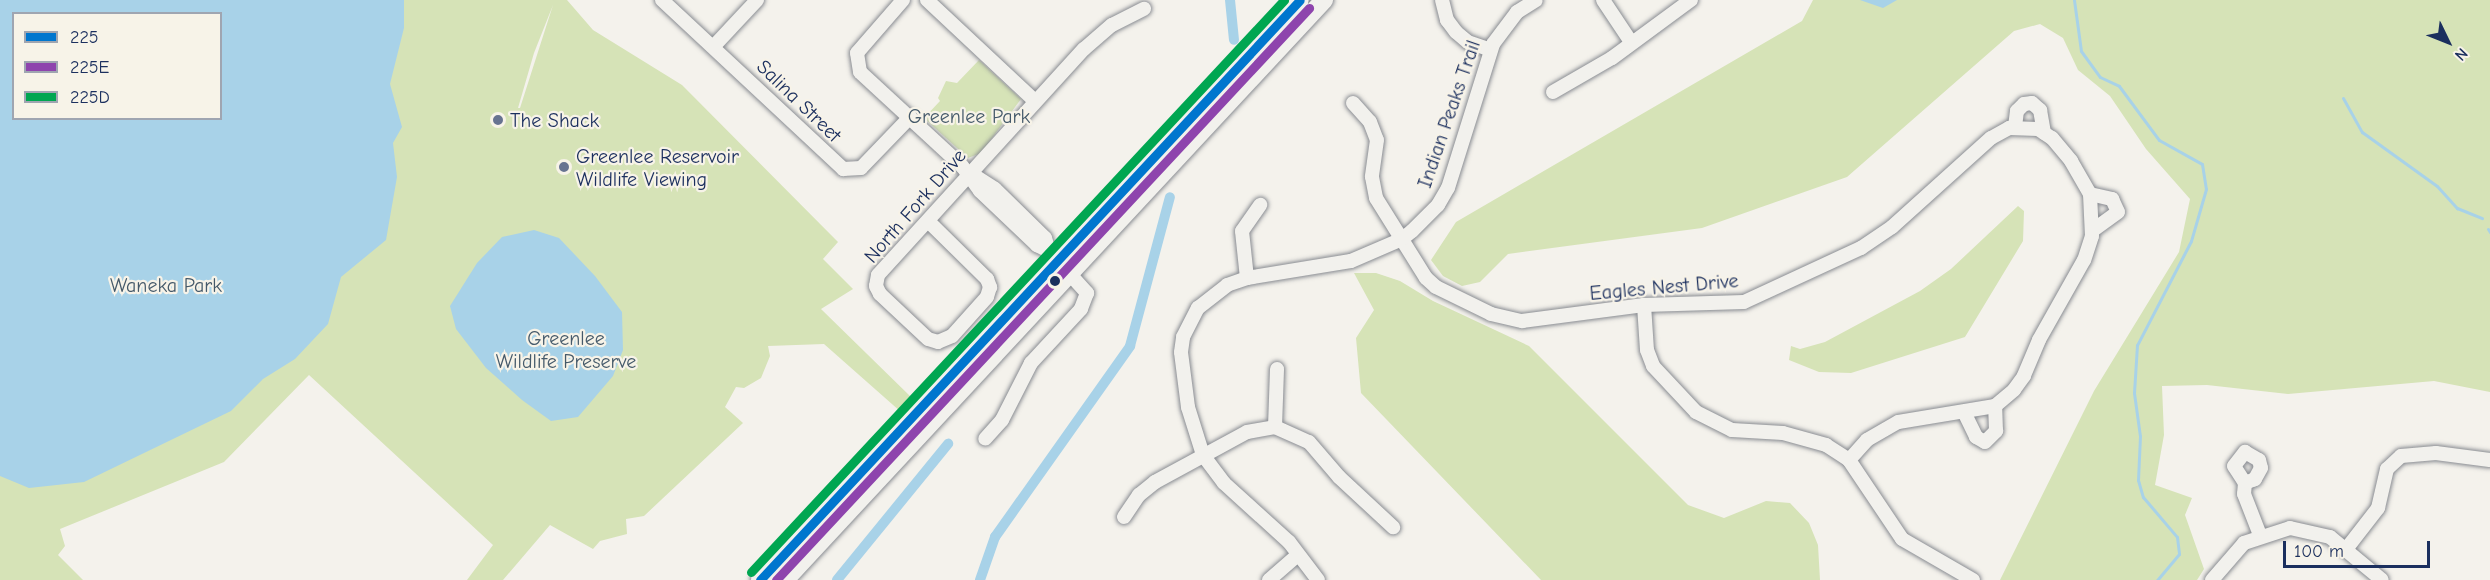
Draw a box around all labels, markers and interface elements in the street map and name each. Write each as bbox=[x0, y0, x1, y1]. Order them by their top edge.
legend bbox=[12, 12, 222, 120]
north arrow bbox=[2418, 12, 2478, 72]
text: 225 bbox=[70, 27, 99, 48]
street label: Indian Peaks Trail bbox=[1412, 37, 1486, 191]
text: N bbox=[2451, 44, 2471, 64]
street label: Salina Street bbox=[752, 55, 846, 147]
text: 225E bbox=[70, 57, 109, 78]
text: 225D bbox=[70, 87, 110, 108]
park label: Greenlee Park bbox=[908, 104, 1030, 128]
place label: The Shack bbox=[510, 108, 599, 132]
marker: The Shack bbox=[491, 113, 505, 127]
place label: Greenlee Reservoir Wildlife Viewing bbox=[576, 144, 739, 191]
street label: North Fork Drive bbox=[859, 144, 971, 268]
marker: Greenlee Reservoir Wildlife Viewing bbox=[557, 160, 571, 174]
street label: Eagles Nest Drive bbox=[1589, 269, 1739, 305]
park label: Waneka Park bbox=[110, 273, 222, 297]
unlabelled marker bbox=[1049, 275, 1061, 287]
park label: Greenlee Wildlife Preserve bbox=[496, 326, 636, 373]
scale bar bbox=[2286, 529, 2433, 567]
text: 100 m bbox=[2294, 541, 2344, 562]

